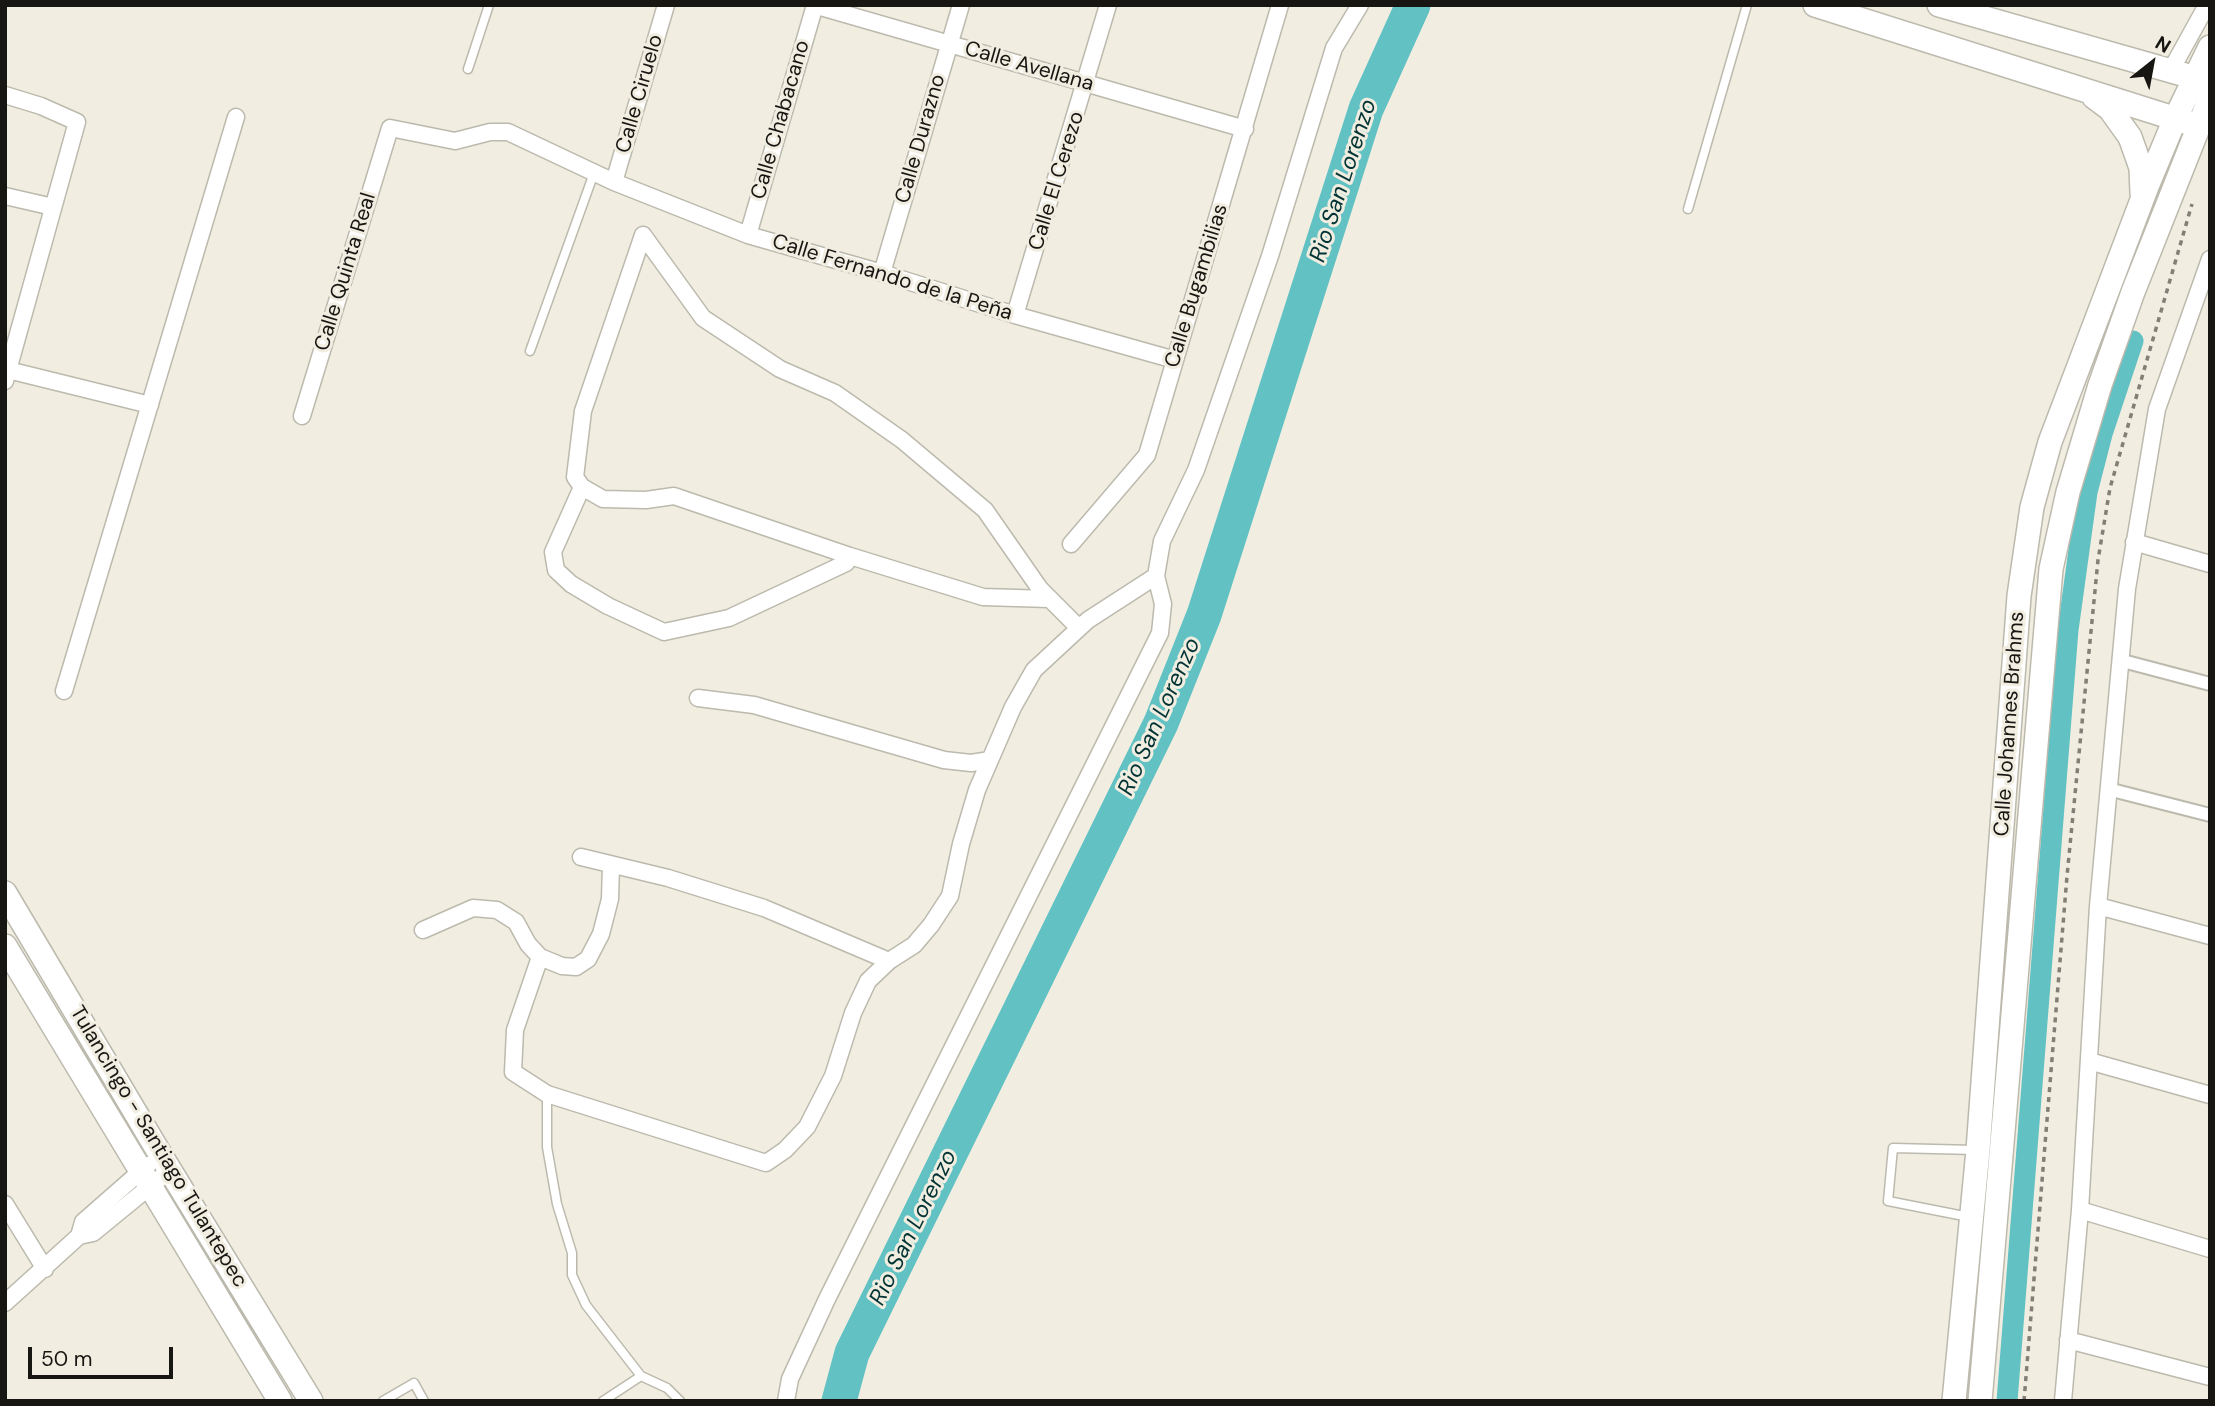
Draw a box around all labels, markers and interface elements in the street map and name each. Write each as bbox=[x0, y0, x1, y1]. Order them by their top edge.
north arrow bbox=[2117, 28, 2187, 98]
text: N bbox=[2151, 30, 2175, 59]
street label: Calle Ciruelo bbox=[611, 32, 669, 156]
street label: Calle Chabacano bbox=[746, 37, 816, 203]
street label: Calle Avellana bbox=[962, 37, 1096, 97]
street label: Calle Durazno bbox=[891, 72, 951, 206]
water label: Rio San Lorenzo bbox=[1305, 96, 1383, 266]
street label: Calle El Cerezo bbox=[1024, 109, 1090, 253]
street label: Calle Quinta Real bbox=[310, 190, 382, 354]
street label: Calle Bugambilias bbox=[1160, 201, 1234, 371]
street label: Calle Fernando de la Peña bbox=[769, 229, 1015, 327]
street label: Calle Johannes Brahms bbox=[1990, 611, 2030, 837]
water label: Rio San Lorenzo bbox=[1113, 634, 1207, 800]
street label: Tulancingo - Santiago Tulantepec bbox=[64, 1002, 252, 1292]
water label: Rio San Lorenzo bbox=[864, 1146, 964, 1310]
scale bar bbox=[32, 1332, 177, 1376]
text: 50 m bbox=[41, 1345, 92, 1373]

